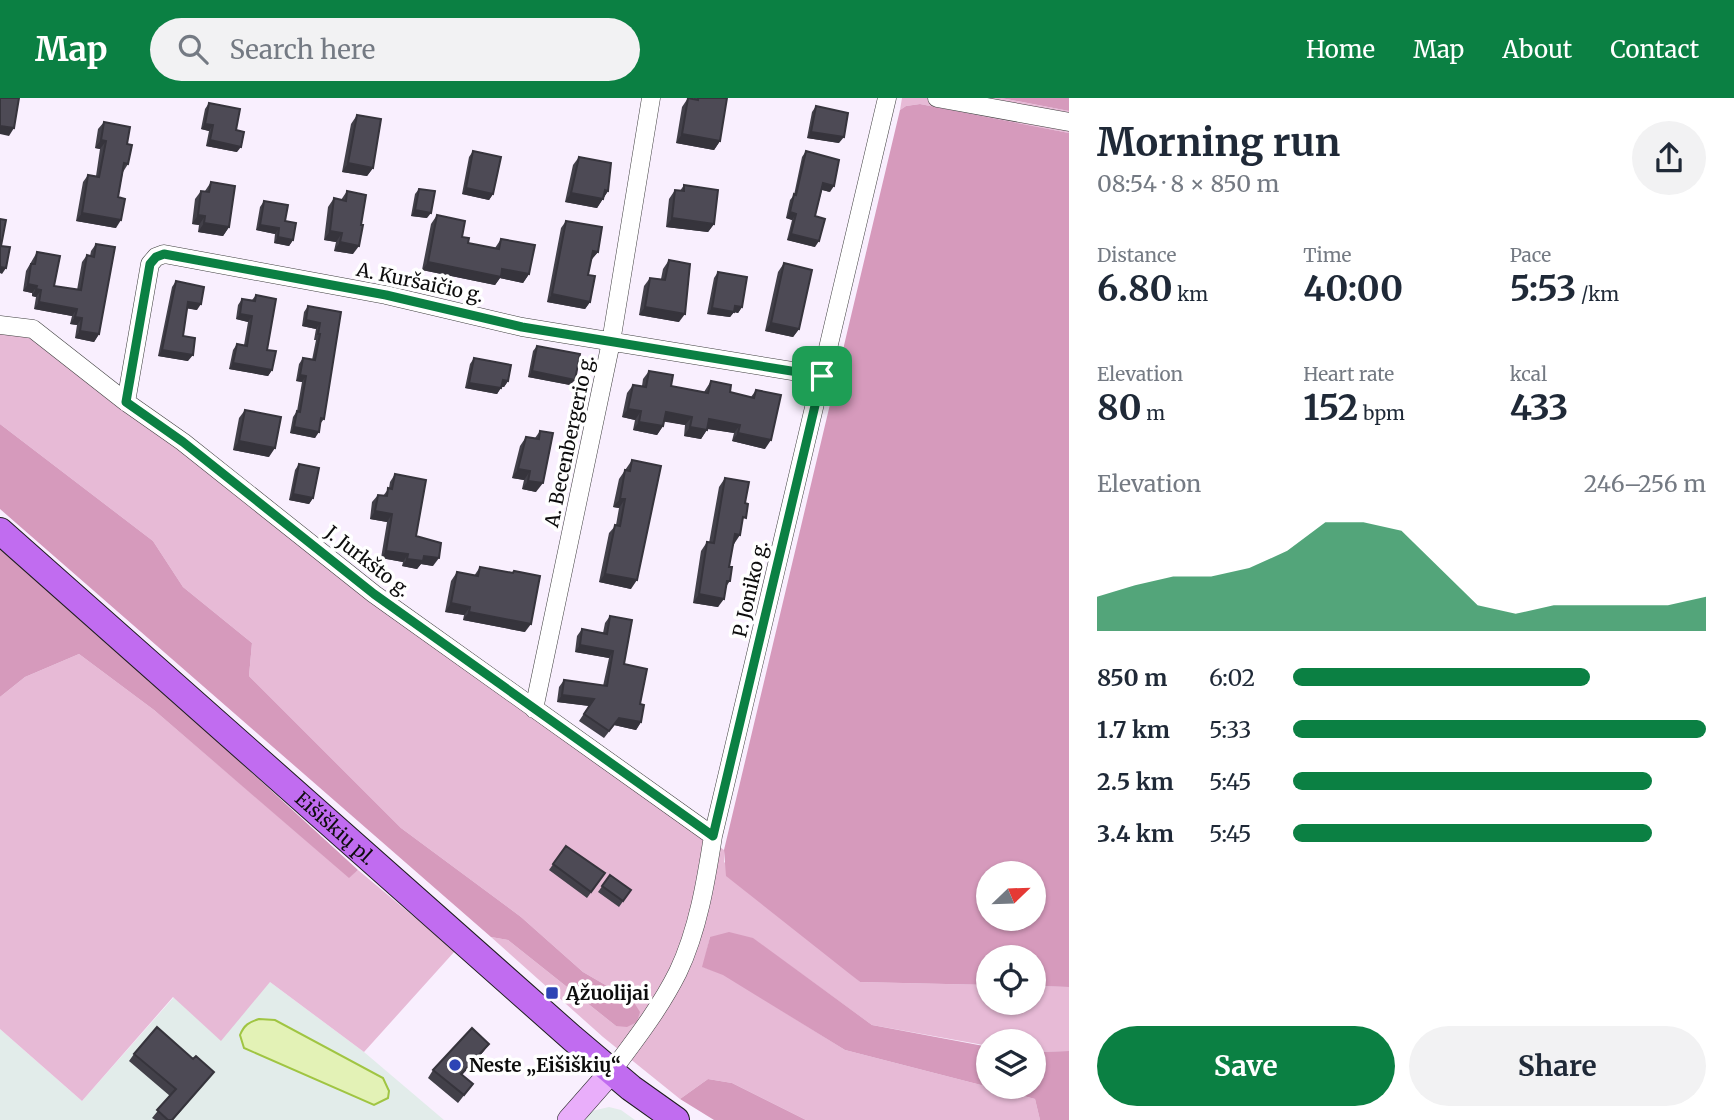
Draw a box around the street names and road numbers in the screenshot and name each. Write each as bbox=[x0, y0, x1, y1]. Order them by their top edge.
street label: A. Kuršaičio g. bbox=[353, 257, 486, 307]
street label: A. Becenbergerio g. bbox=[539, 353, 599, 530]
street label: J. Jurkšto g. bbox=[320, 520, 415, 602]
street label: P. Joniko g. bbox=[727, 538, 773, 640]
street label: Eišiškių pl. bbox=[290, 786, 380, 870]

